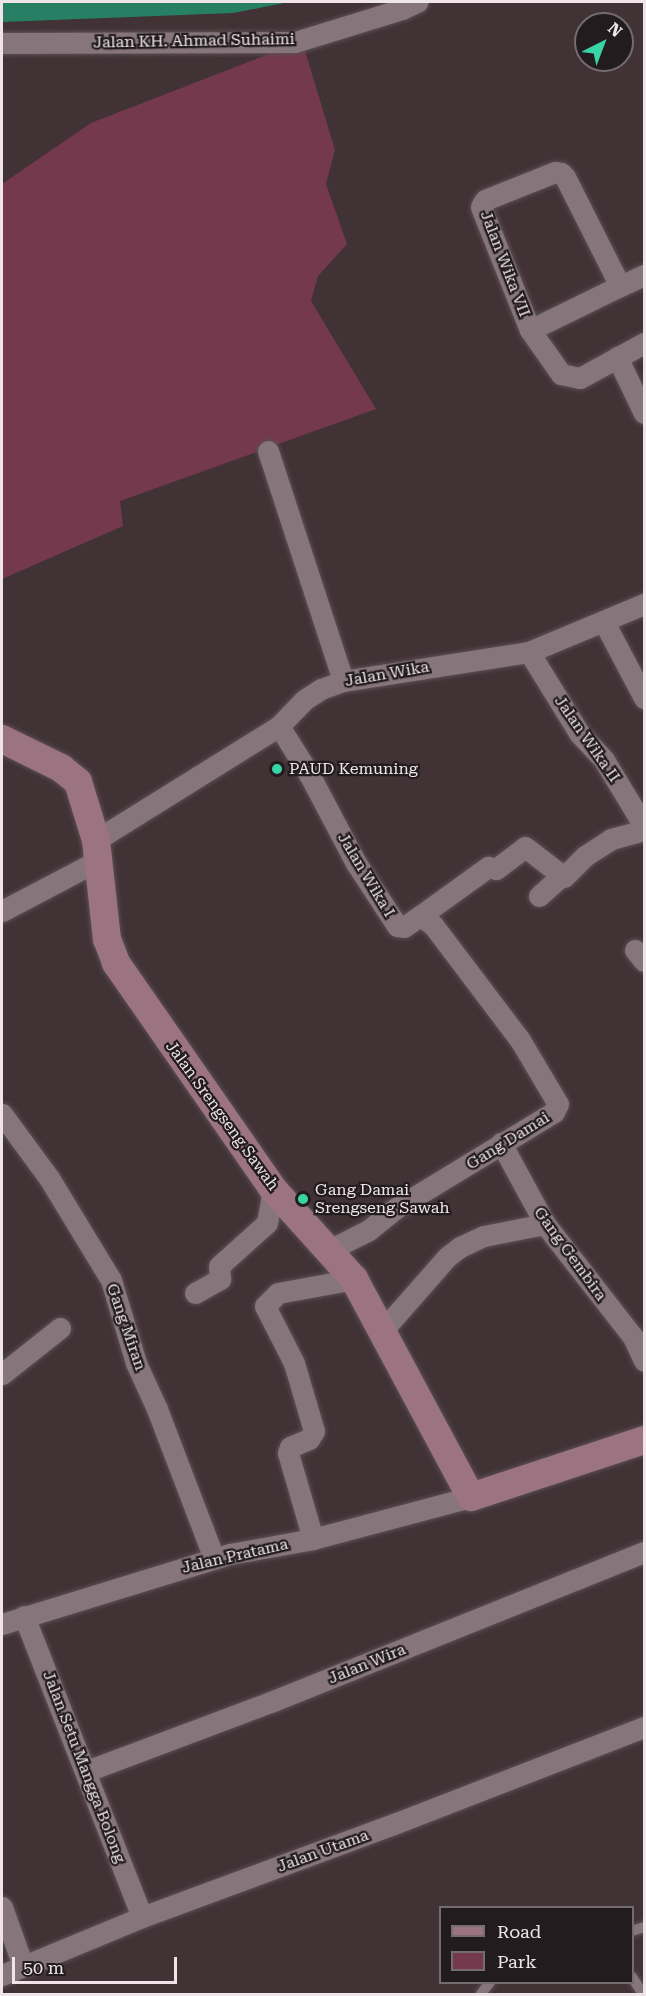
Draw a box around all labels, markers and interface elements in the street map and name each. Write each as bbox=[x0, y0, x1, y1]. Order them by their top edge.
north arrow bbox=[574, 12, 634, 72]
text: N bbox=[604, 19, 626, 41]
street label: Jalan KH. Ahmad Suhaimi bbox=[93, 30, 295, 52]
street label: Jalan Wika VII bbox=[476, 208, 534, 320]
street label: Jalan Wika bbox=[344, 657, 430, 691]
street label: Jalan Wika II bbox=[550, 692, 624, 786]
place label: PAUD Kemuning bbox=[289, 759, 418, 779]
marker: PAUD Kemuning bbox=[270, 762, 284, 776]
street label: Jalan Wika I bbox=[333, 829, 399, 921]
street label: Jalan Srengseng Sawah bbox=[161, 1038, 283, 1194]
street label: Gang Damai bbox=[463, 1108, 553, 1174]
place label: Gang Damai Srengseng Sawah bbox=[315, 1180, 450, 1218]
marker: Gang Damai Srengseng Sawah bbox=[296, 1192, 310, 1206]
street label: Gang Gembira bbox=[530, 1203, 610, 1305]
street label: Gang Miran bbox=[102, 1281, 150, 1373]
street label: Jalan Pratama bbox=[180, 1534, 290, 1578]
street label: Jalan Wira bbox=[326, 1640, 408, 1688]
street label: Jalan Setu Mangga Bolong bbox=[38, 1668, 130, 1866]
street label: Jalan Utama bbox=[275, 1826, 371, 1876]
legend bbox=[439, 1906, 634, 1984]
text: Road bbox=[497, 1921, 541, 1942]
scale bar bbox=[15, 1945, 180, 1983]
text: Park bbox=[497, 1951, 537, 1972]
text: 50 m bbox=[23, 1957, 64, 1978]

